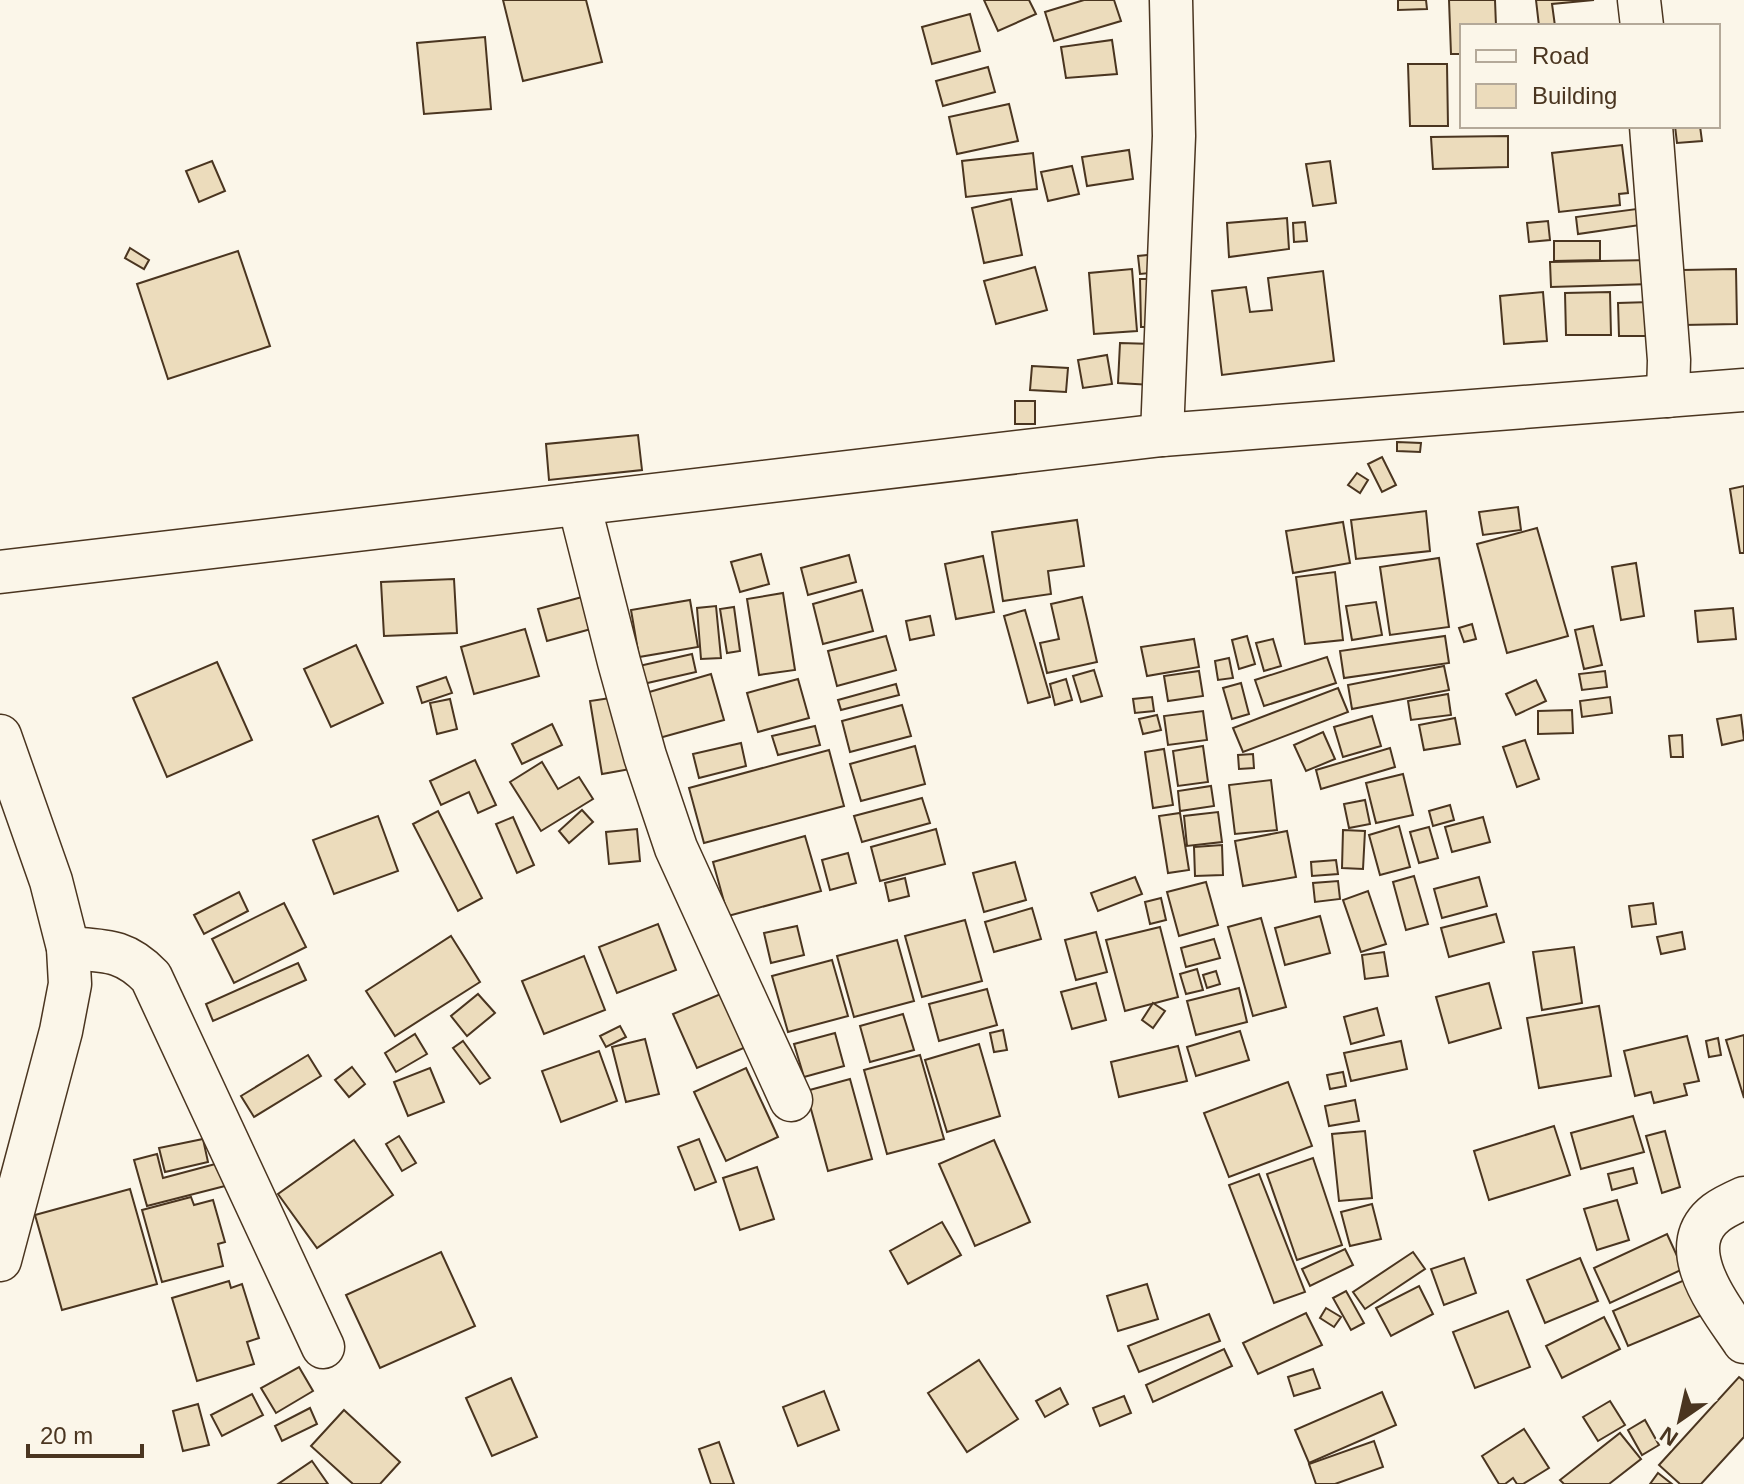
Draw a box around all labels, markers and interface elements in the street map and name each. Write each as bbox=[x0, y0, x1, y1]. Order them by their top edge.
legend bbox=[1460, 24, 1720, 128]
text: Road bbox=[1532, 42, 1589, 69]
text: Building bbox=[1532, 82, 1617, 109]
north arrow bbox=[1640, 1380, 1720, 1460]
scale bar bbox=[28, 1408, 142, 1458]
text: N bbox=[1656, 1421, 1683, 1451]
text: 20 m bbox=[40, 1422, 93, 1449]

